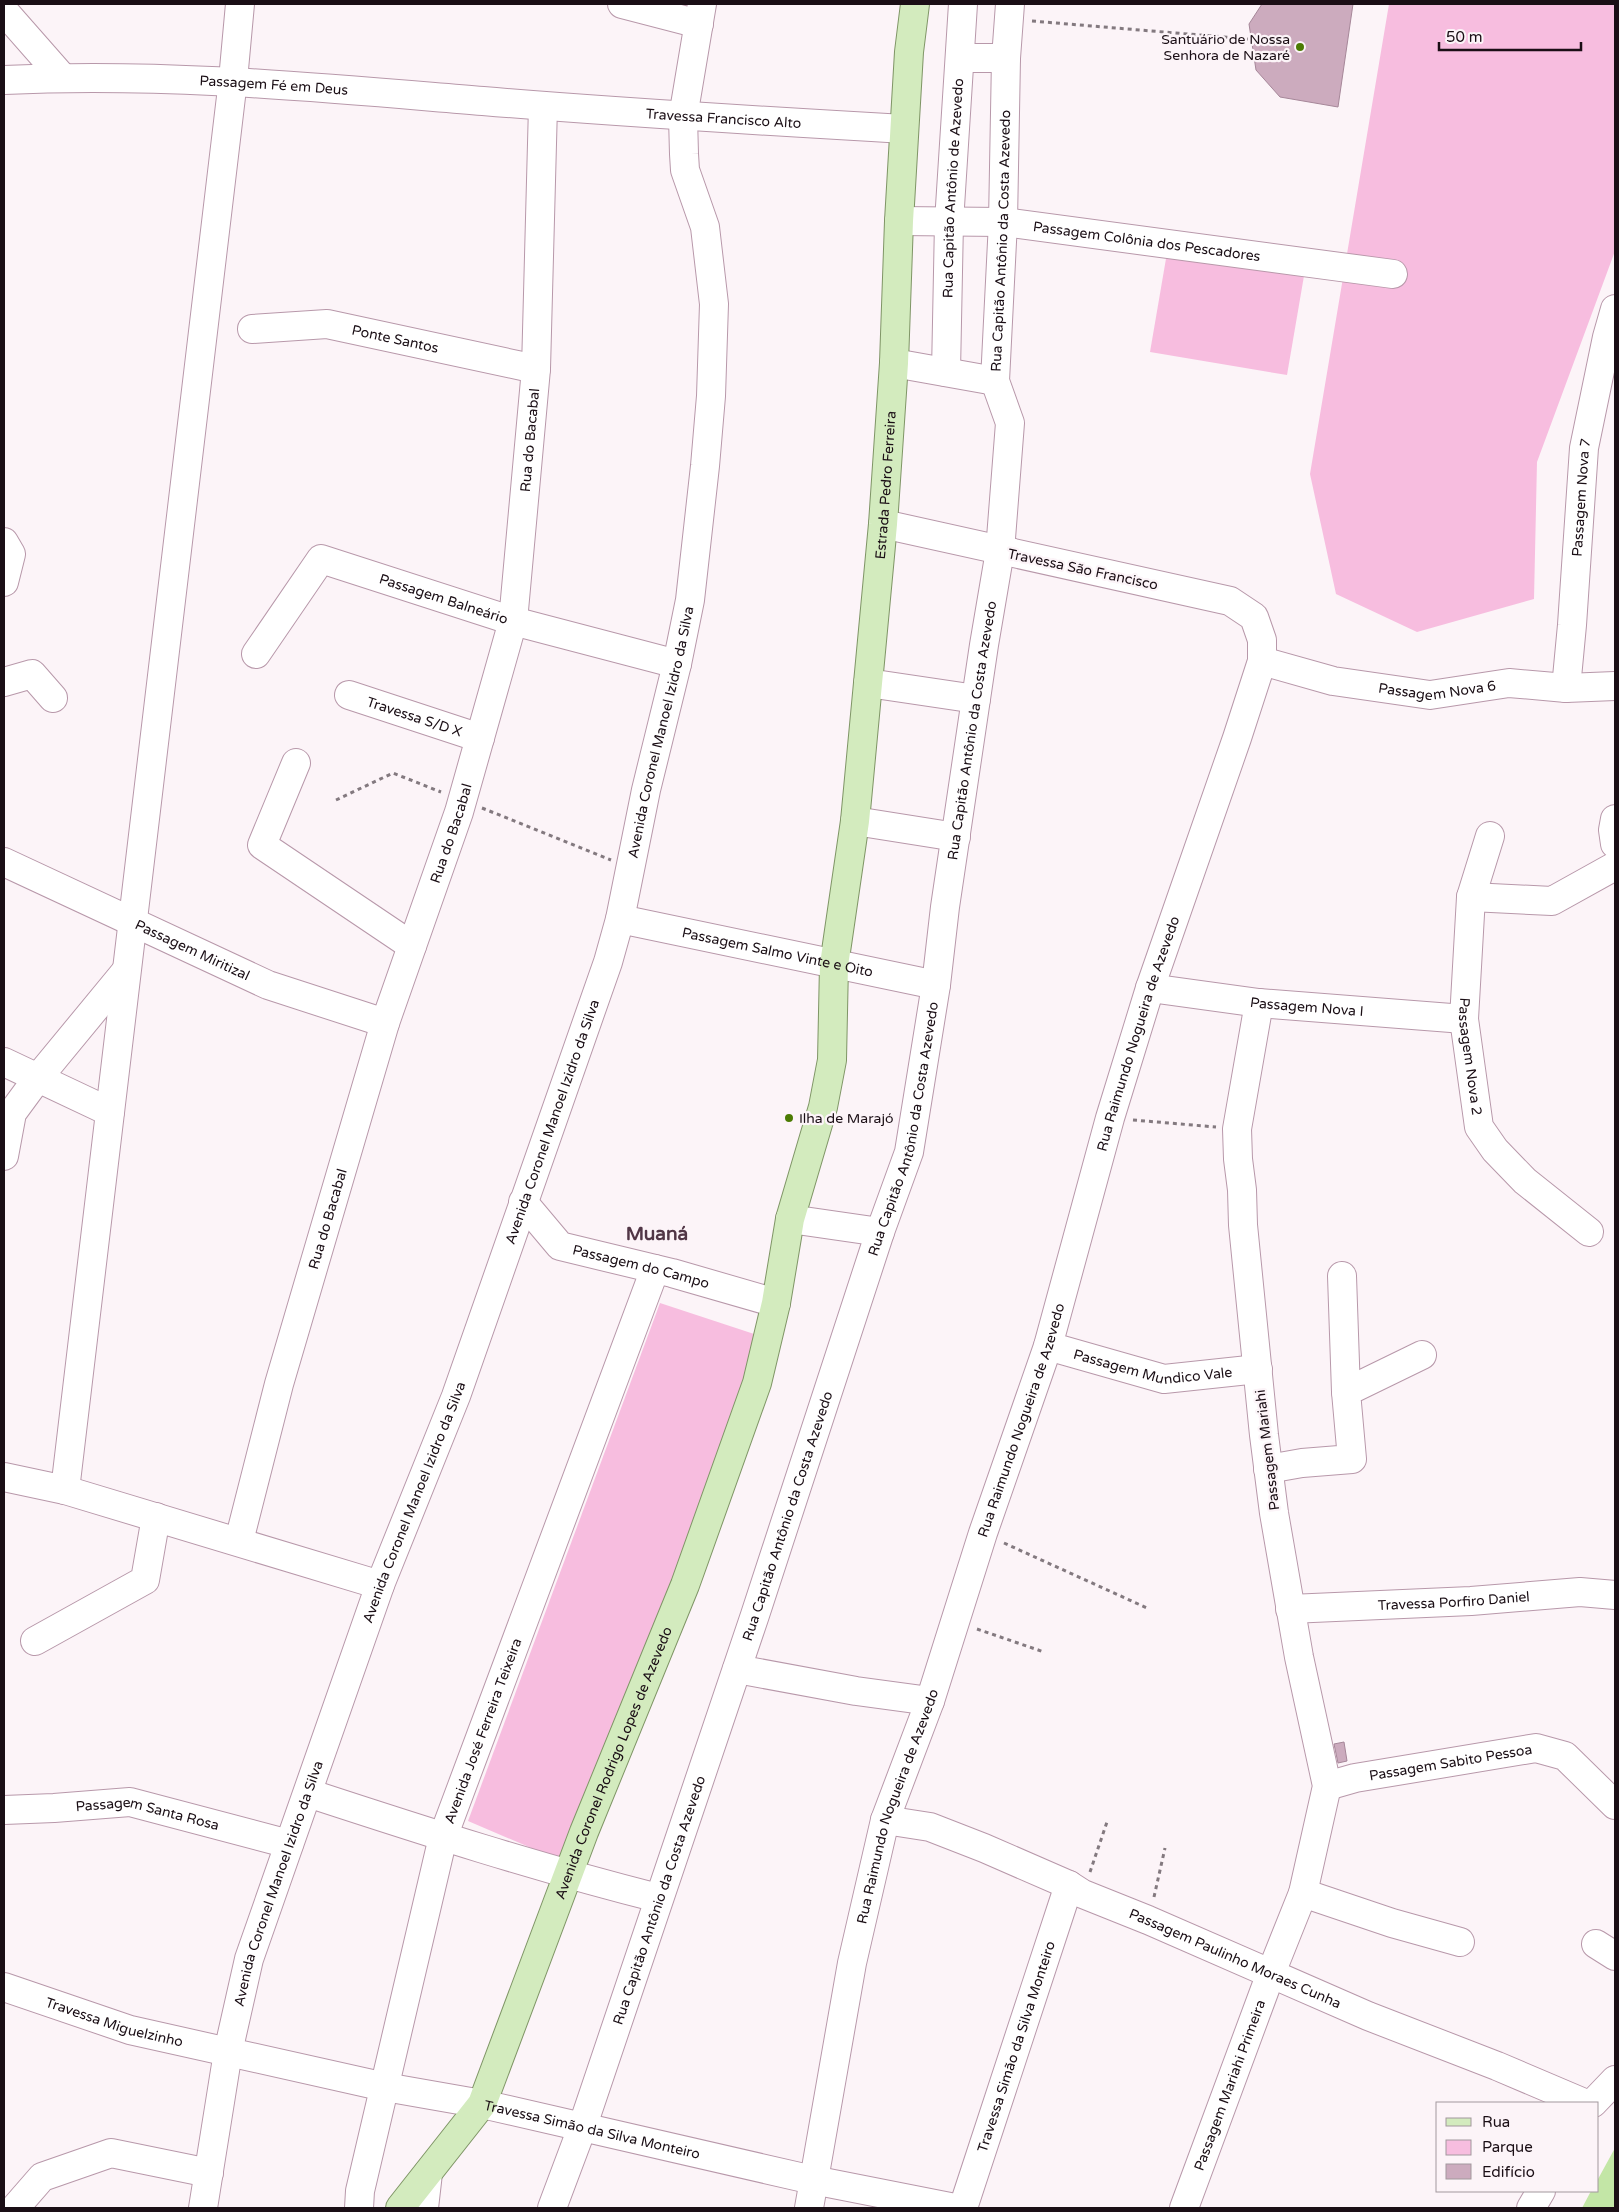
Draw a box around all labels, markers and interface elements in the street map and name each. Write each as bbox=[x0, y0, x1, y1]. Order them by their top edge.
scale bar bbox=[1439, 20, 1582, 52]
text: 50 m bbox=[1446, 28, 1483, 46]
place label: Santuário de Nossa Senhora de Nazaré bbox=[1161, 31, 1290, 64]
marker: Santuário de Nossa Senhora de Nazaré bbox=[1294, 41, 1306, 53]
street label: Passagem Fé em Deus bbox=[199, 72, 349, 99]
street label: Rua Capitão Antônio de Azevedo bbox=[939, 78, 967, 298]
street label: Travessa Francisco Alto bbox=[645, 105, 802, 132]
street label: Rua Capitão Antônio da Costa Azevedo bbox=[987, 110, 1014, 372]
street label: Passagem Colônia dos Pescadores bbox=[1032, 218, 1262, 265]
street label: Ponte Santos bbox=[350, 322, 440, 357]
street label: Rua do Bacabal bbox=[517, 388, 543, 493]
street label: Estrada Pedro Ferreira bbox=[872, 410, 900, 560]
street label: Passagem Nova 7 bbox=[1569, 437, 1595, 557]
street label: Travessa São Francisco bbox=[1006, 545, 1160, 594]
street label: Passagem Balneário bbox=[377, 570, 510, 628]
street label: Rua Capitão Antônio da Costa Azevedo bbox=[944, 600, 1000, 861]
street label: Avenida Coronel Manoel Izidro da Silva bbox=[624, 605, 698, 860]
street label: Passagem Nova 6 bbox=[1377, 677, 1497, 704]
street label: Travessa S/D X bbox=[365, 693, 464, 741]
street label: Rua do Bacabal bbox=[427, 782, 476, 886]
street label: Rua Raimundo Nogueira de Azevedo bbox=[1093, 914, 1183, 1153]
street label: Passagem Miritizal bbox=[132, 916, 252, 984]
street label: Passagem Salmo Vinte e Oito bbox=[680, 924, 875, 981]
street label: Passagem Nova I bbox=[1249, 994, 1364, 1020]
street label: Avenida Coronel Manoel Izidro da Silva bbox=[502, 997, 603, 1246]
street label: Passagem Nova 2 bbox=[1455, 997, 1485, 1117]
street label: Rua Capitão Antônio da Costa Azevedo bbox=[865, 1001, 942, 1258]
place label: Ilha de Marajó bbox=[799, 1110, 893, 1127]
marker: Ilha de Marajó bbox=[783, 1112, 795, 1124]
street label: Rua do Bacabal bbox=[305, 1167, 351, 1271]
district label: Muaná bbox=[626, 1223, 688, 1245]
street label: Passagem do Campo bbox=[571, 1241, 711, 1292]
street label: Rua Raimundo Nogueira de Azevedo bbox=[974, 1301, 1068, 1540]
street label: Passagem Mundico Vale bbox=[1071, 1346, 1233, 1388]
street label: Avenida Coronel Manoel Izidro da Silva bbox=[359, 1379, 469, 1625]
street label: Rua Capitão Antônio da Costa Azevedo bbox=[739, 1389, 837, 1643]
street label: Passagem Mariahi bbox=[1252, 1389, 1283, 1511]
street label: Travessa Porfiro Daniel bbox=[1377, 1588, 1530, 1614]
street label: Avenida Coronel Rodrigo Lopes de Azevedo bbox=[552, 1624, 676, 1902]
street label: Avenida José Ferreira Teixeira bbox=[441, 1636, 525, 1826]
street label: Rua Raimundo Nogueira de Azevedo bbox=[853, 1687, 942, 1926]
street label: Passagem Sabito Pessoa bbox=[1368, 1741, 1533, 1785]
street label: Avenida Coronel Manoel Izidro da Silva bbox=[231, 1758, 327, 2008]
street label: Rua Capitão Antônio da Costa Azevedo bbox=[609, 1773, 709, 2027]
street label: Passagem Santa Rosa bbox=[75, 1794, 221, 1834]
street label: Passagem Paulinho Moraes Cunha bbox=[1126, 1905, 1344, 2012]
street label: Travessa Simão da Silva Monteiro bbox=[974, 1939, 1059, 2154]
street label: Travessa Miguelzinho bbox=[43, 1994, 185, 2051]
street label: Passagem Mariahi Primeira bbox=[1191, 1997, 1269, 2173]
street label: Travessa Simão da Silva Monteiro bbox=[482, 2097, 702, 2163]
legend bbox=[1436, 2102, 1599, 2192]
text: Rua bbox=[1482, 2113, 1510, 2131]
text: Parque bbox=[1482, 2138, 1533, 2156]
text: Edifício bbox=[1482, 2163, 1535, 2181]

